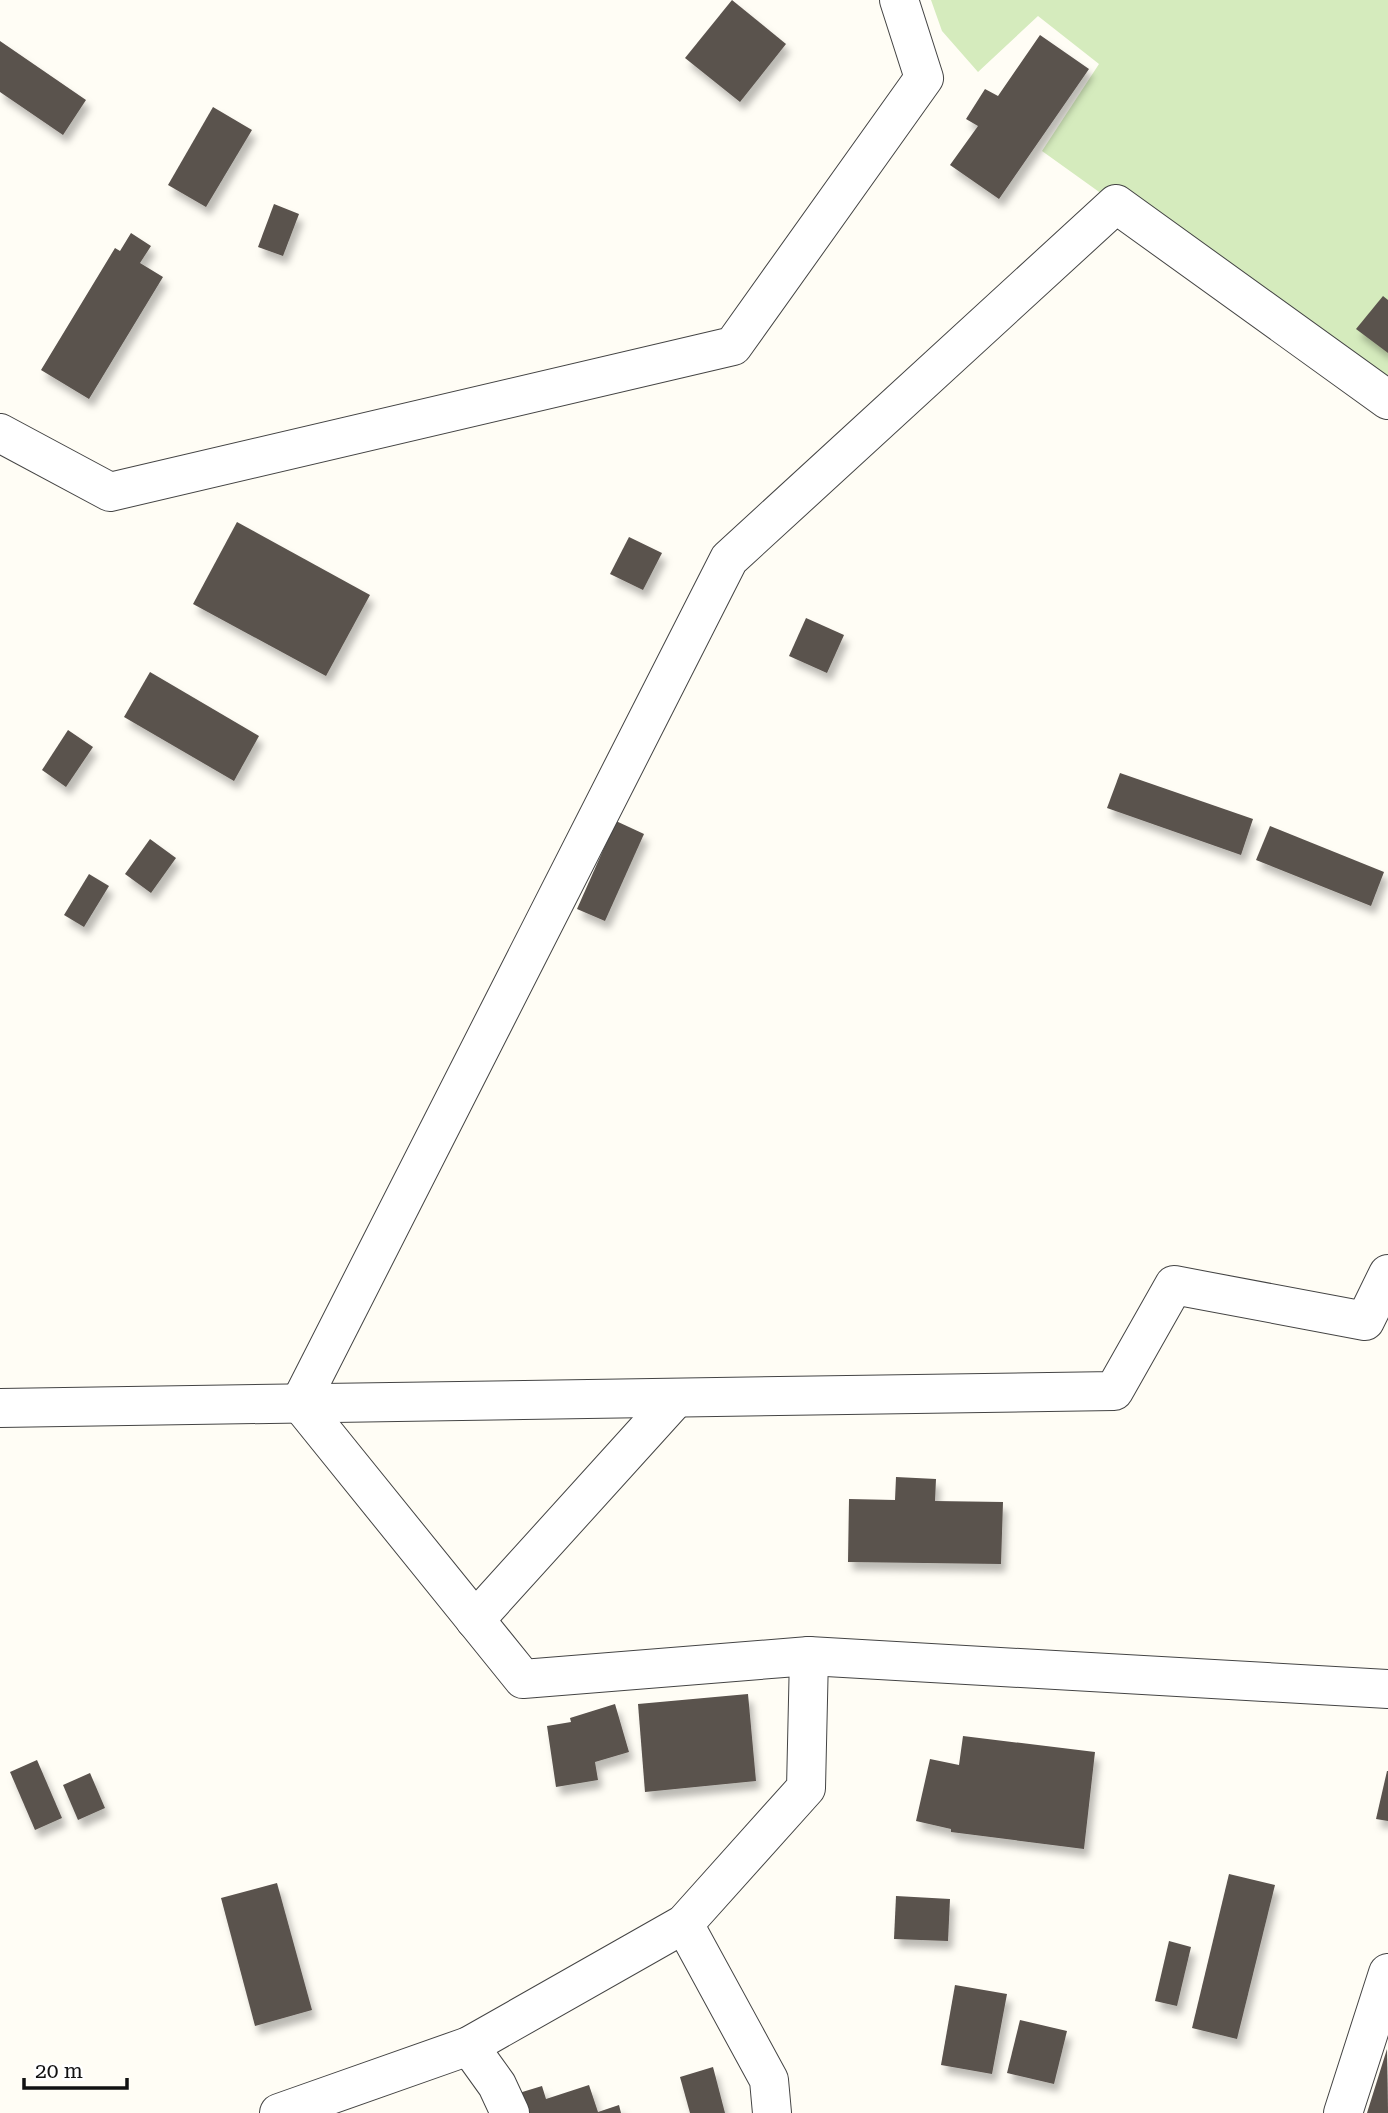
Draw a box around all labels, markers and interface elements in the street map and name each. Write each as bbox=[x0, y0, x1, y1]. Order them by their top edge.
scale bar bbox=[24, 2046, 128, 2090]
text: 20 m bbox=[35, 2059, 83, 2083]

